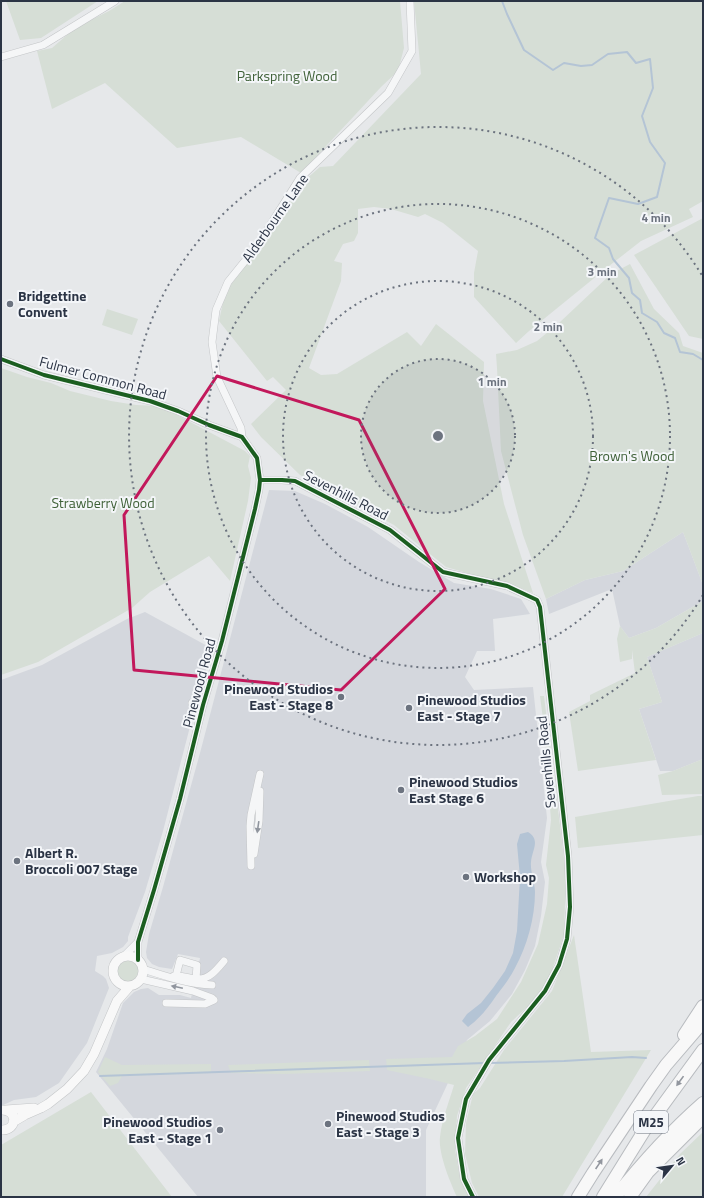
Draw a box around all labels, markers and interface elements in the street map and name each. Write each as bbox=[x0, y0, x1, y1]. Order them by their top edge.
park label: Parkspring Wood bbox=[237, 65, 337, 86]
street label: Alderbourne Lane bbox=[236, 169, 313, 266]
text: 4 min bbox=[641, 208, 671, 227]
text: 3 min bbox=[587, 262, 617, 281]
place label: Bridgettine Convent bbox=[18, 285, 86, 322]
marker: Bridgettine Convent bbox=[5, 299, 15, 309]
text: 2 min bbox=[533, 317, 563, 336]
street label: Fulmer Common Road bbox=[37, 350, 169, 405]
text: 1 min bbox=[477, 372, 507, 391]
centre of rings bbox=[431, 429, 445, 443]
park label: Brown's Wood bbox=[589, 445, 675, 466]
street label: Sevenhills Road bbox=[300, 464, 392, 525]
park label: Strawberry Wood bbox=[51, 492, 155, 513]
street label: Pinewood Road bbox=[176, 636, 221, 730]
place label: Pinewood Studios East - Stage 8 bbox=[224, 678, 333, 715]
place label: Pinewood Studios East - Stage 7 bbox=[417, 689, 526, 726]
marker: Pinewood Studios East - Stage 8 bbox=[336, 692, 346, 702]
marker: Pinewood Studios East - Stage 7 bbox=[404, 703, 414, 713]
street label: Sevenhills Road bbox=[530, 715, 561, 809]
place label: Pinewood Studios East Stage 6 bbox=[409, 771, 518, 808]
marker: Pinewood Studios East Stage 6 bbox=[396, 785, 406, 795]
one-way arrow bbox=[255, 821, 261, 833]
place label: Albert R. Broccoli 007 Stage bbox=[25, 842, 138, 879]
marker: Albert R. Broccoli 007 Stage bbox=[12, 856, 22, 866]
place label: Workshop bbox=[474, 866, 536, 887]
marker: Workshop bbox=[461, 872, 471, 882]
one-way arrow bbox=[170, 984, 183, 990]
one-way arrow bbox=[676, 1076, 684, 1086]
place label: Pinewood Studios East - Stage 3 bbox=[336, 1105, 445, 1142]
place label: Pinewood Studios East - Stage 1 bbox=[103, 1111, 212, 1148]
road number: M25 bbox=[634, 1111, 668, 1133]
marker: Pinewood Studios East - Stage 3 bbox=[323, 1119, 333, 1129]
marker: Pinewood Studios East - Stage 1 bbox=[215, 1125, 225, 1135]
north arrow bbox=[652, 1146, 692, 1186]
text: N bbox=[672, 1154, 690, 1168]
one-way arrow bbox=[595, 1159, 603, 1169]

